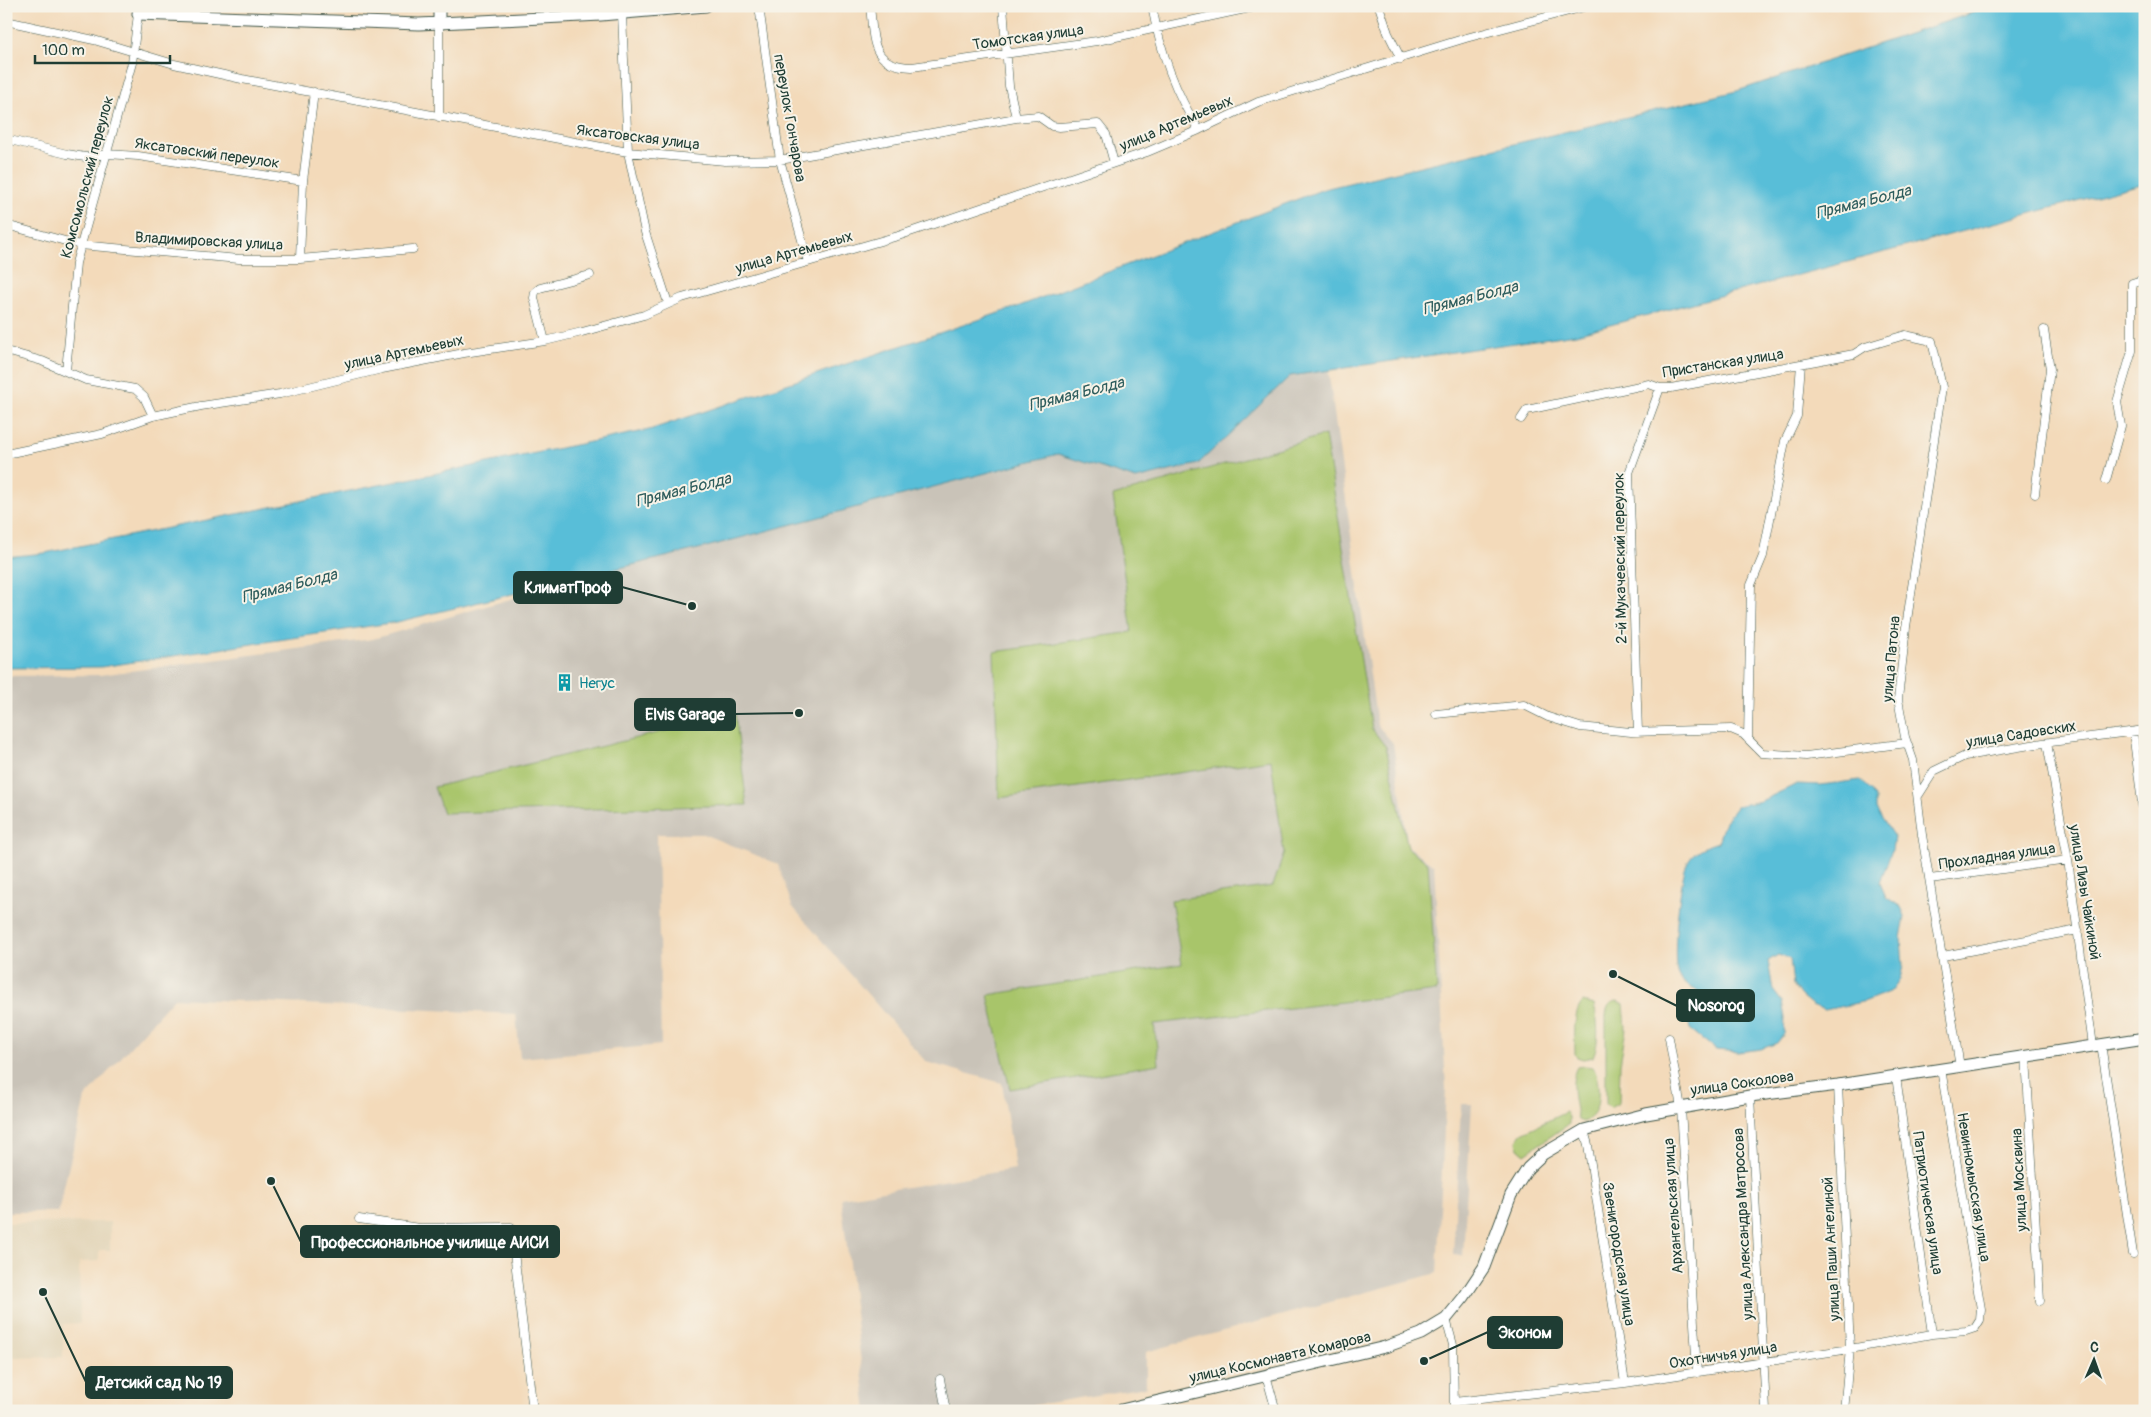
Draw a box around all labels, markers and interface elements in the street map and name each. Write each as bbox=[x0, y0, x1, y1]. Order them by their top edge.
street label: Томотская улица bbox=[971, 20, 1085, 55]
scale bar bbox=[35, 32, 170, 64]
text: 100 m bbox=[42, 41, 85, 60]
street label: переулок Гончарова bbox=[769, 53, 810, 184]
street label: улица Артемьевых bbox=[1116, 91, 1236, 156]
street label: Комсомольский переулок bbox=[57, 94, 118, 260]
street label: Яксатовская улица bbox=[575, 121, 701, 154]
street label: Яксатовский переулок bbox=[133, 134, 281, 173]
water label: Прямая Болда bbox=[1814, 180, 1914, 223]
street label: улица Артемьевых bbox=[732, 227, 855, 279]
street label: Владимировская улица bbox=[135, 228, 283, 255]
water label: Прямая Болда bbox=[1421, 276, 1521, 319]
street label: улица Артемьевых bbox=[342, 331, 465, 375]
street label: Пристанская улица bbox=[1661, 345, 1785, 382]
water label: Прямая Болда bbox=[1027, 372, 1127, 415]
water label: Прямая Болда bbox=[634, 468, 734, 511]
street label: 2-й Мукачевский переулок bbox=[1609, 472, 1631, 644]
water label: Прямая Болда bbox=[240, 564, 340, 607]
callout: КлиматПроф bbox=[514, 572, 622, 603]
text: КлиматПроф bbox=[524, 578, 612, 598]
street label: улица Патона bbox=[1878, 615, 1905, 704]
building icon: Негус bbox=[555, 673, 575, 693]
place label: Негус bbox=[579, 674, 615, 693]
callout: Elvis Garage bbox=[635, 699, 735, 730]
text: Elvis Garage bbox=[645, 705, 726, 725]
street label: улица Садовских bbox=[1964, 716, 2077, 753]
street label: улица Лизы Чайкиной bbox=[2064, 822, 2105, 961]
street label: Прохладная улица bbox=[1938, 839, 2057, 874]
callout: Nosorog bbox=[1677, 990, 1754, 1021]
text: Nosorog bbox=[1687, 996, 1745, 1016]
street label: улица Соколова bbox=[1688, 1067, 1795, 1100]
street label: Невинномысская улица bbox=[1952, 1111, 1995, 1263]
street label: улица Александра Матросова bbox=[1729, 1127, 1758, 1321]
street label: улица Москвина bbox=[2007, 1128, 2032, 1233]
street label: Патриотическая улица bbox=[1908, 1130, 1947, 1276]
street label: Архангельская улица bbox=[1659, 1137, 1688, 1275]
street label: улица Паши Ангелиной bbox=[1818, 1176, 1845, 1322]
street label: Звенигородская улица bbox=[1598, 1181, 1639, 1327]
callout: Профессиональное училище АИСИ bbox=[301, 1226, 559, 1257]
text: Профессиональное училище АИСИ bbox=[311, 1233, 549, 1253]
callout: Эконом bbox=[1488, 1317, 1562, 1348]
text: Эконом bbox=[1498, 1323, 1552, 1343]
street label: улица Космонавта Комарова bbox=[1187, 1327, 1373, 1388]
north arrow bbox=[2068, 1334, 2118, 1384]
street label: Охотничья улица bbox=[1668, 1338, 1778, 1373]
text: С bbox=[2090, 1339, 2099, 1356]
callout: Детсикй сад № 19 bbox=[86, 1367, 232, 1398]
text: Детсикй сад № 19 bbox=[95, 1373, 222, 1393]

